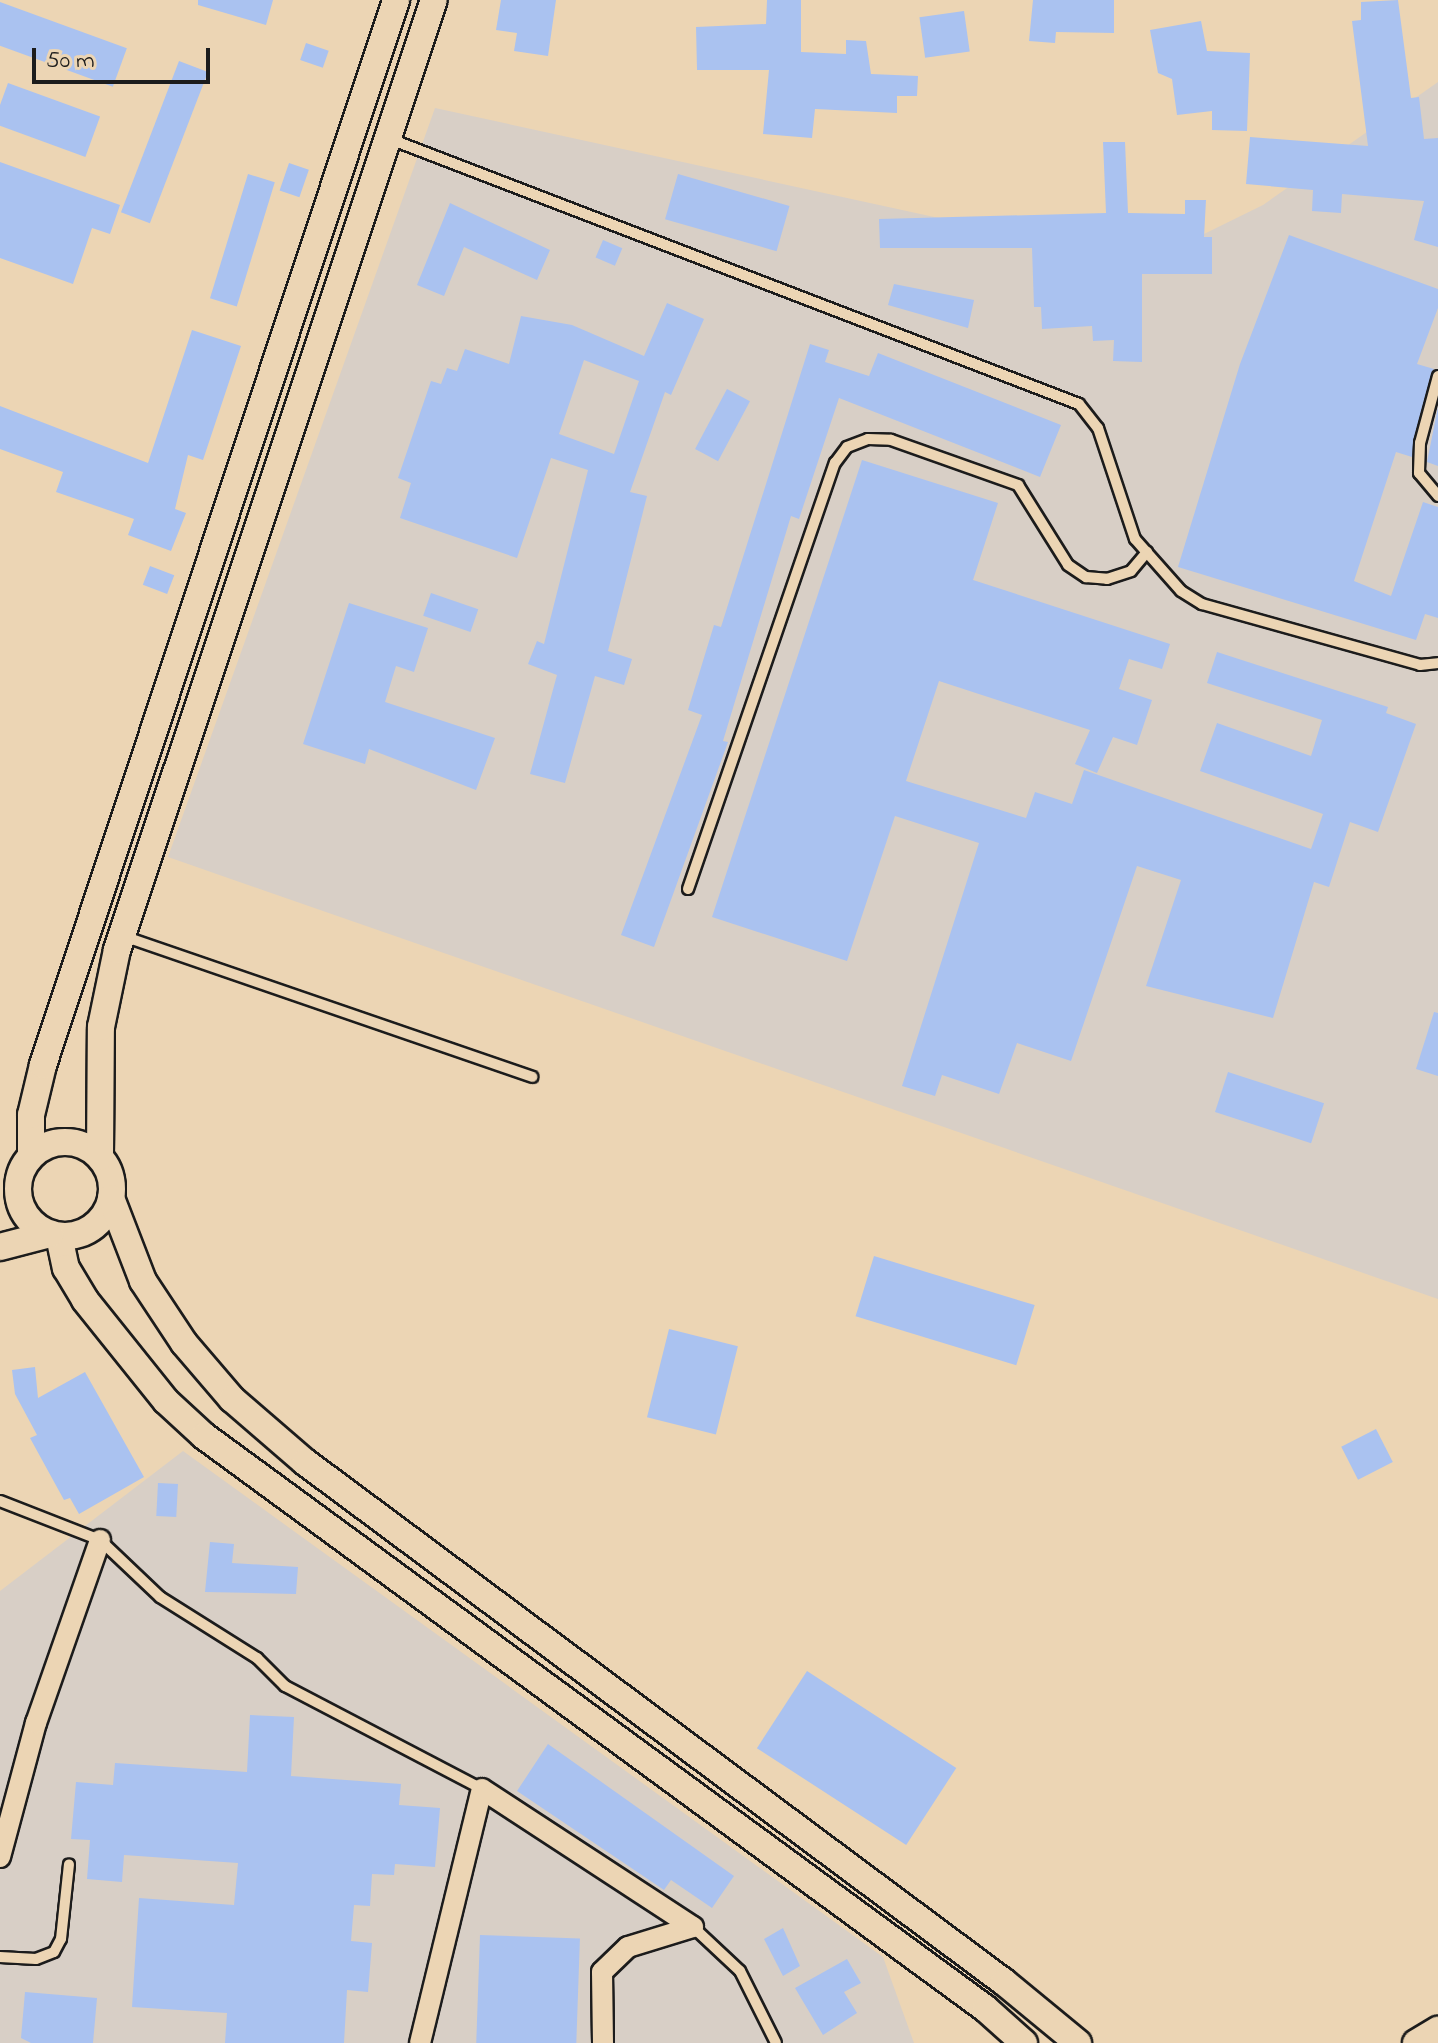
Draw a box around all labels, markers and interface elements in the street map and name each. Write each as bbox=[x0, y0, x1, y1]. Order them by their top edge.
scale bar bbox=[36, 32, 214, 82]
text: 50 m bbox=[46, 44, 95, 79]

